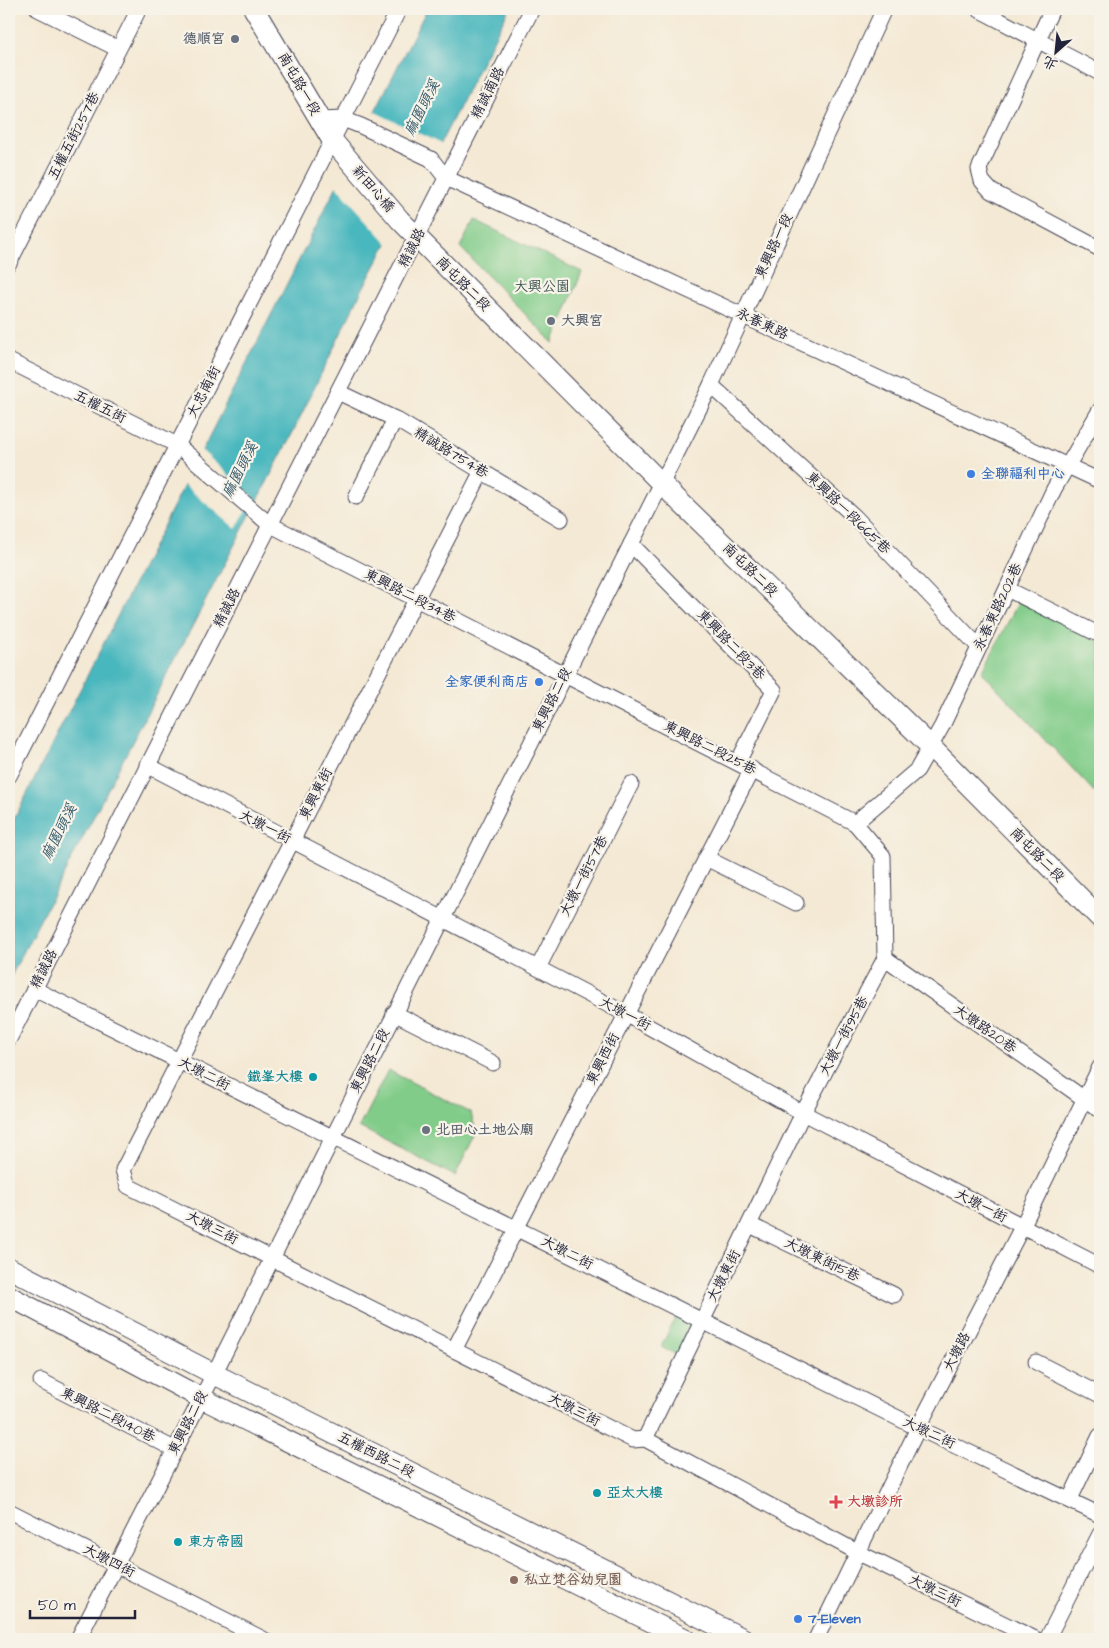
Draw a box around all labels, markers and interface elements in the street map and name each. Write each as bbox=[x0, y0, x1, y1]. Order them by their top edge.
north arrow bbox=[1032, 28, 1082, 78]
place label: 德順宮 bbox=[183, 29, 225, 49]
marker: 德順宮 bbox=[229, 33, 241, 45]
street label: 南屯路一段 bbox=[273, 49, 325, 119]
text: 北 bbox=[1040, 51, 1061, 75]
street label: 精誠南路 bbox=[466, 64, 510, 122]
water label: 麻園頭溪 bbox=[399, 76, 445, 140]
street label: 五權五街257巷 bbox=[43, 88, 105, 184]
street label: 新田心橋 bbox=[347, 161, 399, 217]
street label: 東興路一段 bbox=[750, 210, 798, 282]
street label: 精誠路 bbox=[394, 225, 430, 271]
street label: 南屯路二段 bbox=[431, 252, 495, 316]
park label: 大興公園 bbox=[514, 277, 570, 297]
street label: 永春東路 bbox=[732, 303, 792, 345]
place label: 大興宮 bbox=[561, 311, 603, 331]
marker: 大興宮 bbox=[545, 315, 557, 327]
street label: 大忠南街 bbox=[182, 363, 226, 421]
street label: 五權五街 bbox=[70, 386, 130, 428]
street label: 精誠路754巷 bbox=[410, 423, 493, 484]
water label: 麻園頭溪 bbox=[217, 438, 263, 502]
place label: 全聯福利中心 bbox=[981, 464, 1065, 484]
street label: 東興路一段665巷 bbox=[801, 467, 896, 560]
marker: 全聯福利中心 bbox=[965, 468, 977, 480]
street label: 南屯路二段 bbox=[718, 538, 782, 602]
street label: 永春東路202巷 bbox=[969, 559, 1028, 654]
street label: 東興路二段34巷 bbox=[361, 564, 460, 628]
street label: 精誠路 bbox=[209, 585, 245, 631]
street label: 東興路二段3巷 bbox=[692, 605, 771, 685]
street label: 東興路二段 bbox=[527, 664, 577, 736]
place label: 全家便利商店 bbox=[445, 672, 529, 692]
marker: 全家便利商店 bbox=[533, 676, 545, 688]
street label: 東興路二段25巷 bbox=[660, 716, 761, 780]
street label: 東興東街 bbox=[294, 765, 338, 823]
water label: 麻園頭溪 bbox=[36, 800, 82, 864]
street label: 大墩一街 bbox=[236, 805, 294, 849]
street label: 南屯路二段 bbox=[1005, 823, 1069, 887]
street label: 大墩一街57巷 bbox=[555, 831, 613, 920]
street label: 精誠路 bbox=[26, 946, 62, 992]
street label: 大墩一街 bbox=[596, 992, 654, 1036]
street label: 大墩一街95巷 bbox=[815, 992, 874, 1079]
street label: 大墩路20巷 bbox=[949, 1000, 1021, 1059]
street label: 東興路二段 bbox=[345, 1025, 395, 1097]
street label: 東興西街 bbox=[581, 1030, 625, 1088]
street label: 大墩二街 bbox=[175, 1052, 233, 1096]
place label: 鐵峯大樓 bbox=[247, 1067, 303, 1087]
marker: 鐵峯大樓 bbox=[307, 1071, 319, 1083]
place label: 北田心土地公廟 bbox=[436, 1120, 534, 1140]
marker: 北田心土地公廟 bbox=[420, 1124, 432, 1136]
street label: 大墩一街 bbox=[952, 1184, 1010, 1228]
street label: 大墩三街 bbox=[183, 1206, 241, 1250]
street label: 大墩二街 bbox=[538, 1231, 596, 1275]
street label: 大墩東街15巷 bbox=[781, 1233, 864, 1287]
street label: 大墩東街 bbox=[702, 1247, 746, 1305]
street label: 大墩路 bbox=[939, 1329, 975, 1375]
street label: 東興路二段140巷 bbox=[57, 1382, 160, 1448]
street label: 東興路二段 bbox=[163, 1387, 213, 1459]
street label: 大墩三街 bbox=[545, 1388, 603, 1432]
street label: 大墩二街 bbox=[899, 1412, 959, 1454]
street label: 五權西路二段 bbox=[334, 1427, 418, 1483]
place label: 亞太大樓 bbox=[607, 1483, 663, 1503]
marker: 亞太大樓 bbox=[591, 1487, 603, 1499]
place label: 大墩診所 bbox=[847, 1492, 903, 1512]
marker: 大墩診所 bbox=[829, 1495, 843, 1509]
place label: 東方帝國 bbox=[188, 1532, 244, 1552]
marker: 東方帝國 bbox=[172, 1536, 184, 1548]
street label: 大墩四街 bbox=[80, 1539, 138, 1583]
place label: 私立梵谷幼兒園 bbox=[524, 1570, 622, 1590]
street label: 大墩三街 bbox=[905, 1570, 965, 1612]
marker: 私立梵谷幼兒園 bbox=[508, 1574, 520, 1586]
scale bar bbox=[30, 1588, 135, 1620]
text: 50 m bbox=[38, 1595, 76, 1616]
place label: 7-Eleven bbox=[807, 1609, 861, 1629]
marker: 7-Eleven bbox=[792, 1613, 804, 1625]

